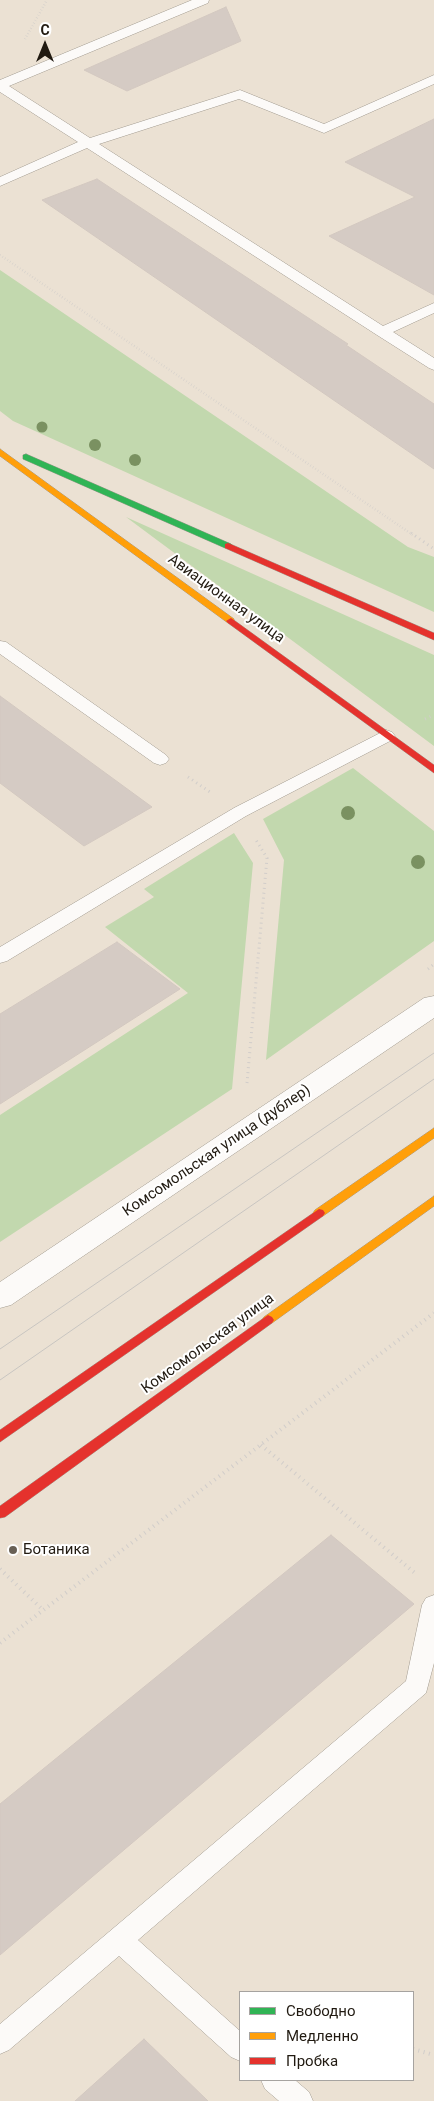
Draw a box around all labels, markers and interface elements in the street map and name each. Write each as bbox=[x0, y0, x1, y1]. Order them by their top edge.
north arrow bbox=[20, 20, 70, 70]
text: С bbox=[40, 22, 50, 38]
street label: Авиационная улица bbox=[164, 551, 288, 647]
street label: Комсомольская улица (дублер) bbox=[120, 1081, 314, 1221]
street label: Комсомольская улица bbox=[138, 1290, 278, 1398]
place label: Ботаника bbox=[23, 1541, 90, 1559]
marker: Ботаника bbox=[7, 1544, 19, 1556]
legend bbox=[239, 1991, 414, 2081]
text: Свободно bbox=[286, 2002, 355, 2020]
text: Медленно bbox=[286, 2027, 359, 2045]
text: Пробка bbox=[286, 2052, 338, 2070]

